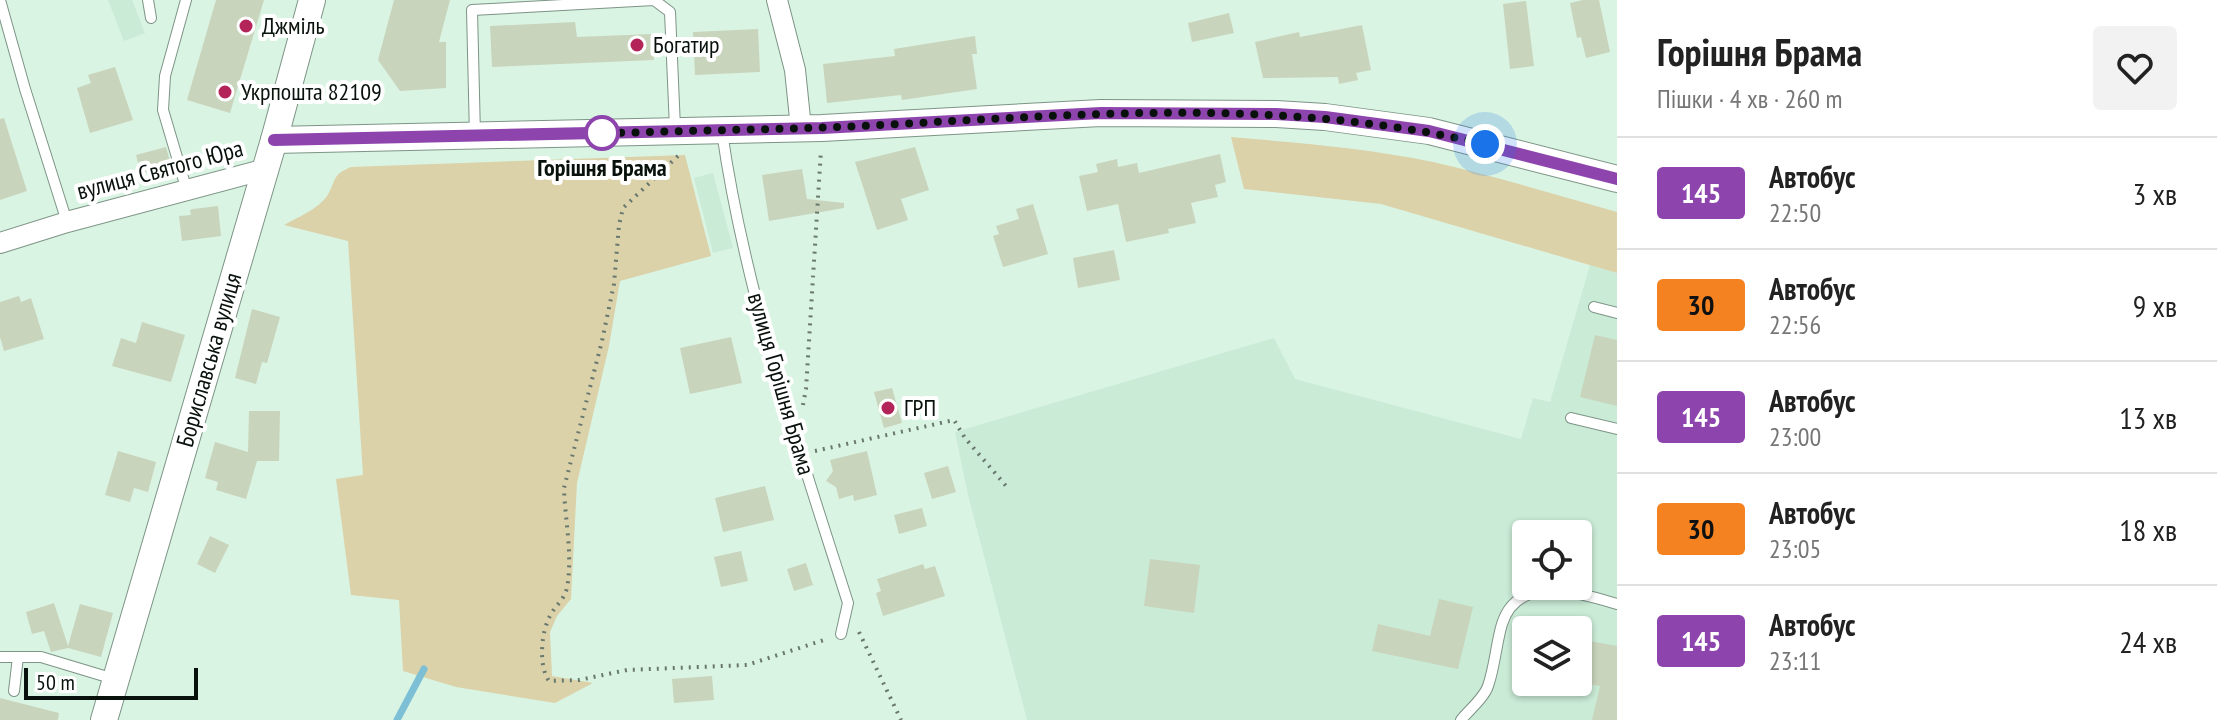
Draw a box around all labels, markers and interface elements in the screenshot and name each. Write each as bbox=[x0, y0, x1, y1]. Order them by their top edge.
place label: Джміль bbox=[262, 10, 324, 41]
marker: Джміль bbox=[237, 17, 255, 35]
button: heart bbox=[2093, 26, 2177, 110]
text: Горішня Брама bbox=[1657, 27, 1862, 76]
place label: Богатир bbox=[653, 29, 719, 60]
marker: Богатир bbox=[628, 36, 646, 54]
place label: Укрпошта 82109 bbox=[241, 76, 382, 107]
text: Пішки · 4 хв · 260 m bbox=[1657, 82, 1842, 115]
marker: Укрпошта 82109 bbox=[216, 83, 234, 101]
marker: Горішня Брама bbox=[585, 116, 619, 150]
your location bbox=[1465, 124, 1505, 164]
street label: вулиця Святого Юра bbox=[73, 132, 246, 207]
place label: Горішня Брама bbox=[537, 152, 667, 183]
text: Автобус bbox=[1769, 157, 1856, 196]
text: 145 bbox=[1681, 174, 1721, 211]
text: 3 хв bbox=[2133, 174, 2177, 213]
text: 22:50 bbox=[1769, 196, 1821, 229]
street label: Бориславська вулиця bbox=[169, 269, 248, 450]
text: Автобус bbox=[1769, 269, 1856, 308]
text: 30 bbox=[1688, 286, 1714, 323]
text: 9 хв bbox=[2133, 286, 2177, 325]
street label: вулиця Горішня Брама bbox=[741, 289, 822, 478]
text: 22:56 bbox=[1769, 308, 1821, 341]
text: Автобус bbox=[1769, 381, 1856, 420]
place label: ГРП bbox=[904, 392, 936, 423]
text: 145 bbox=[1681, 398, 1721, 435]
text: 13 хв bbox=[2119, 398, 2177, 437]
marker: ГРП bbox=[879, 399, 897, 417]
text: 23:00 bbox=[1769, 420, 1821, 453]
text: Автобус bbox=[1769, 493, 1856, 532]
text: 30 bbox=[1688, 510, 1714, 547]
text: 18 хв bbox=[2119, 510, 2177, 549]
map controls bbox=[1512, 520, 1592, 696]
button: locate bbox=[1512, 520, 1592, 600]
text: 23:05 bbox=[1769, 532, 1821, 565]
text: Автобус bbox=[1769, 605, 1856, 644]
button: layers bbox=[1512, 616, 1592, 696]
text: 145 bbox=[1681, 622, 1721, 659]
text: 24 хв bbox=[2119, 622, 2177, 661]
text: 23:11 bbox=[1769, 644, 1821, 677]
scale bar bbox=[24, 664, 198, 700]
text: 50 m bbox=[36, 668, 75, 696]

